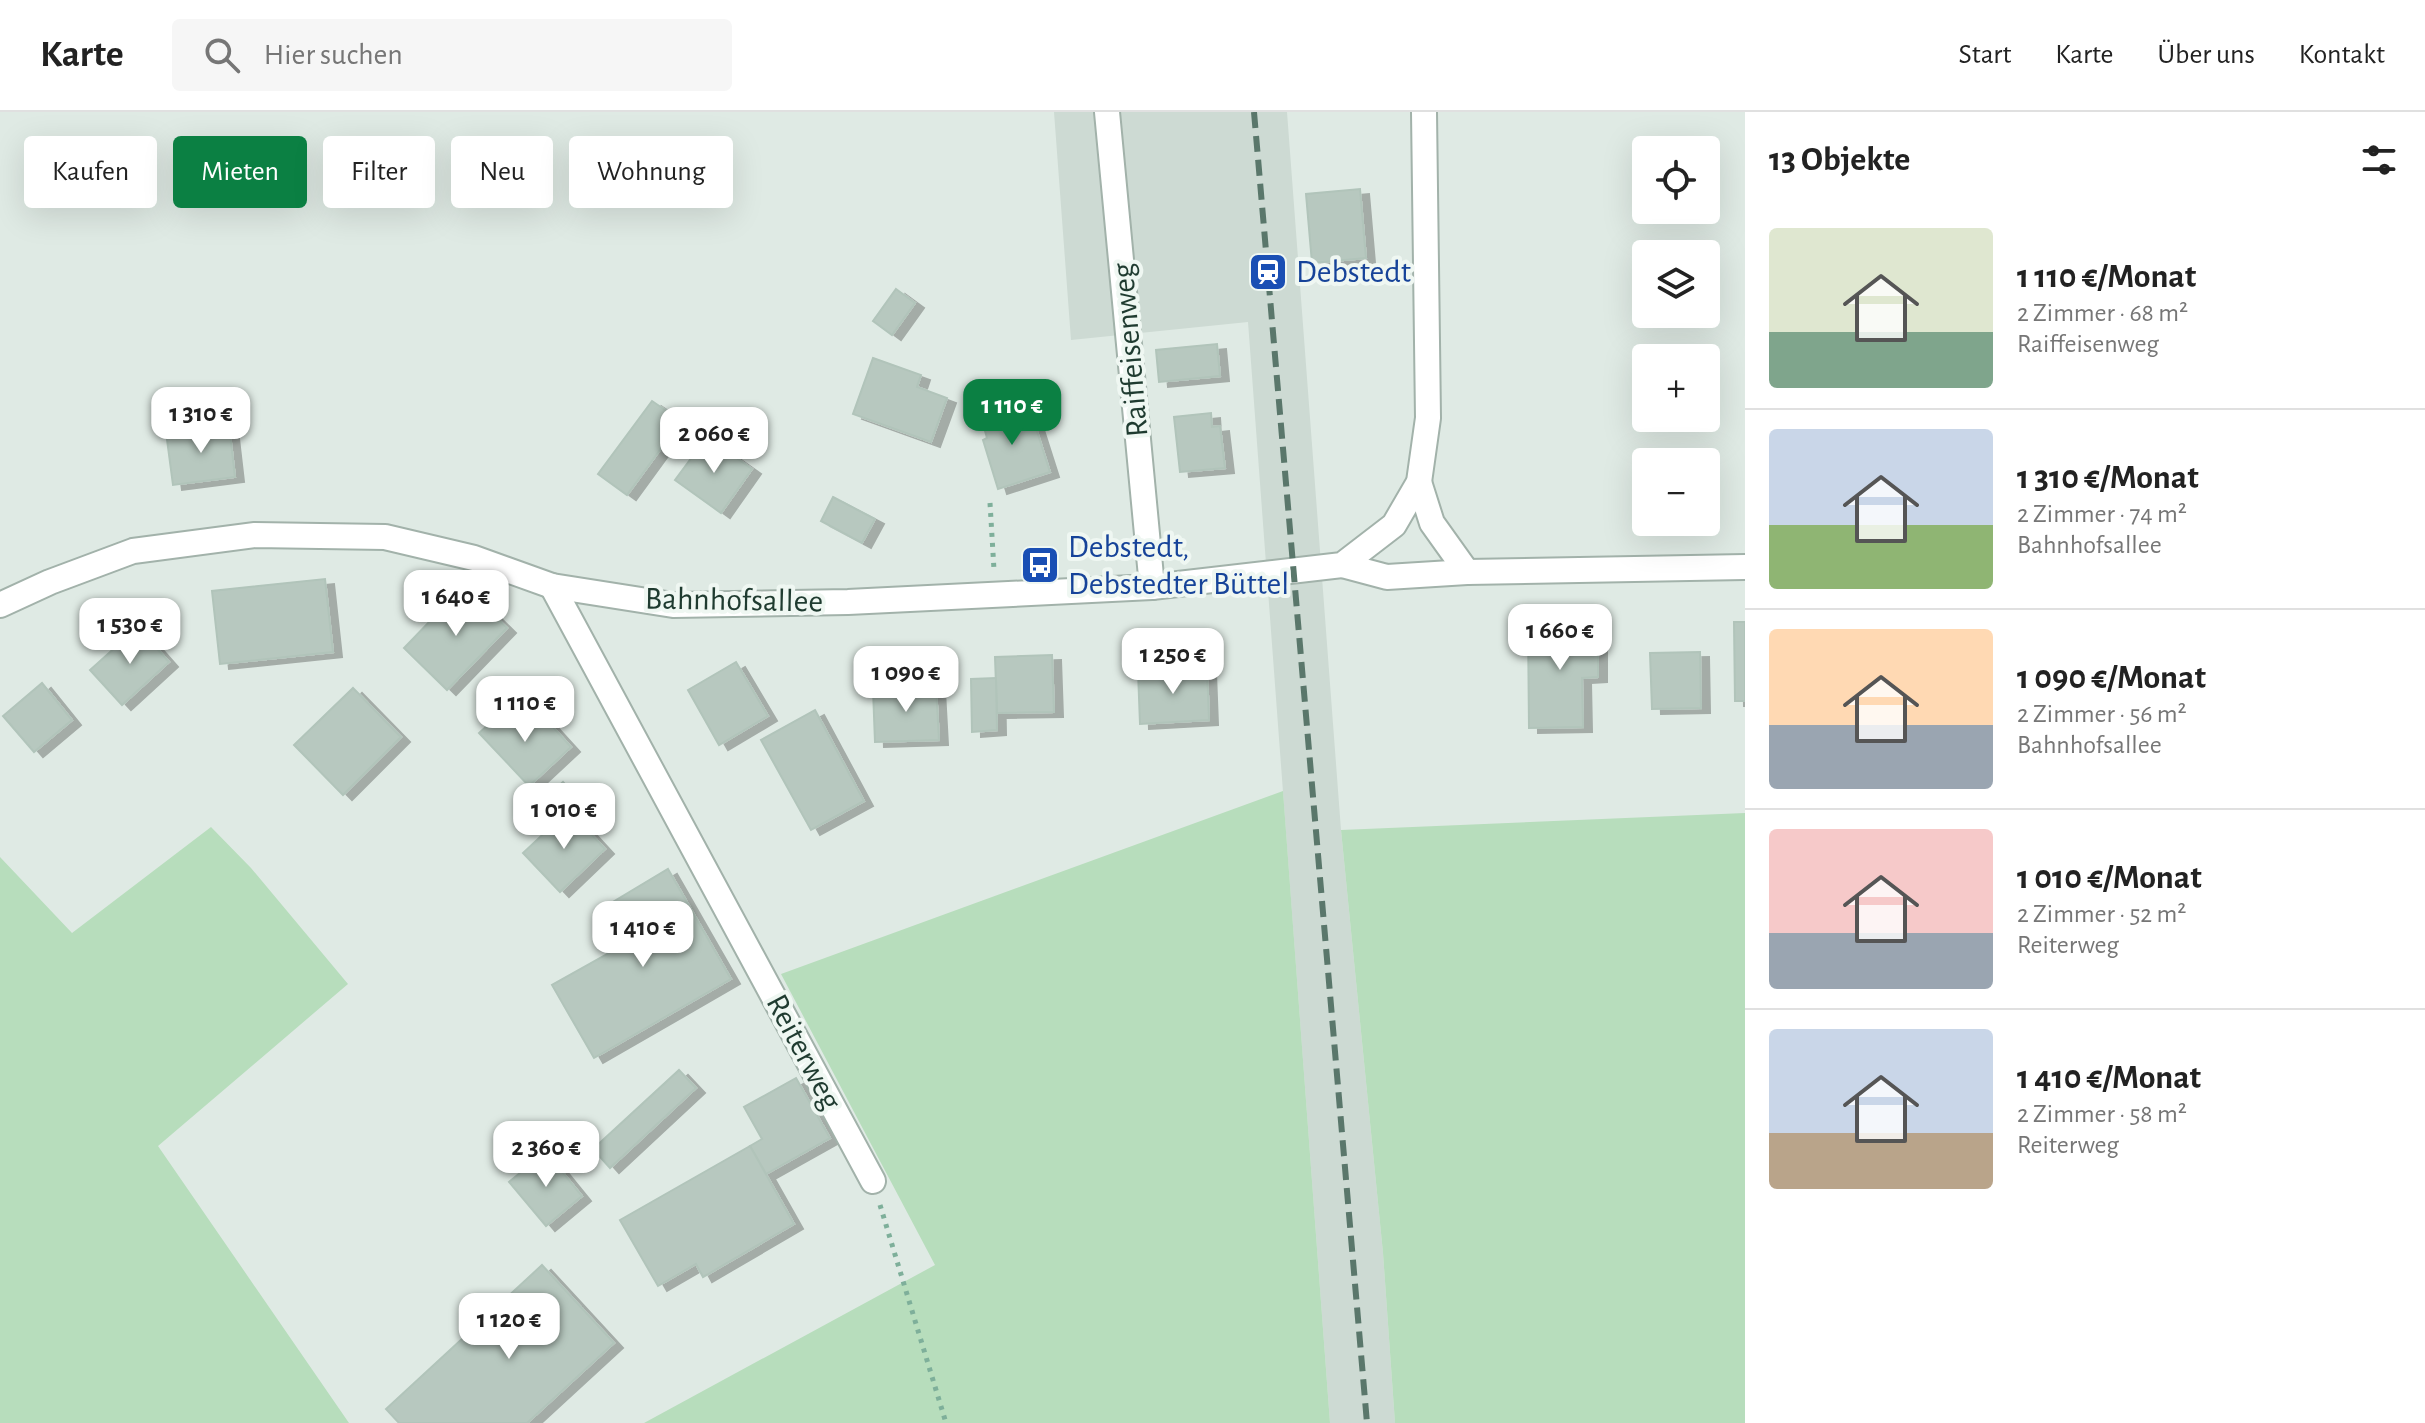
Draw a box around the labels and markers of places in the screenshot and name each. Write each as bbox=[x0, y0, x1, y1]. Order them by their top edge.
station icon: Debstedt bbox=[1247, 251, 1289, 293]
place label: Debstedt bbox=[1296, 256, 1411, 288]
pin: 1 110 € bbox=[938, 379, 1086, 447]
pin: 1 310 € bbox=[127, 387, 275, 455]
pin: 2 060 € bbox=[640, 407, 788, 475]
place label: Debstedt, Debstedter Büttel bbox=[1068, 531, 1289, 600]
bus stop icon: Debstedt, Debstedter Büttel bbox=[1019, 544, 1061, 586]
pin: 1 640 € bbox=[382, 570, 530, 638]
pin: 1 530 € bbox=[56, 598, 204, 666]
pin: 1 660 € bbox=[1486, 604, 1634, 672]
pin: 1 250 € bbox=[1099, 628, 1247, 696]
pin: 1 090 € bbox=[832, 646, 980, 714]
pin: 1 110 € bbox=[451, 676, 599, 744]
pin: 1 010 € bbox=[490, 783, 638, 851]
pin: 1 410 € bbox=[569, 901, 717, 969]
pin: 2 360 € bbox=[472, 1121, 620, 1189]
pin: 1 120 € bbox=[435, 1293, 583, 1361]

